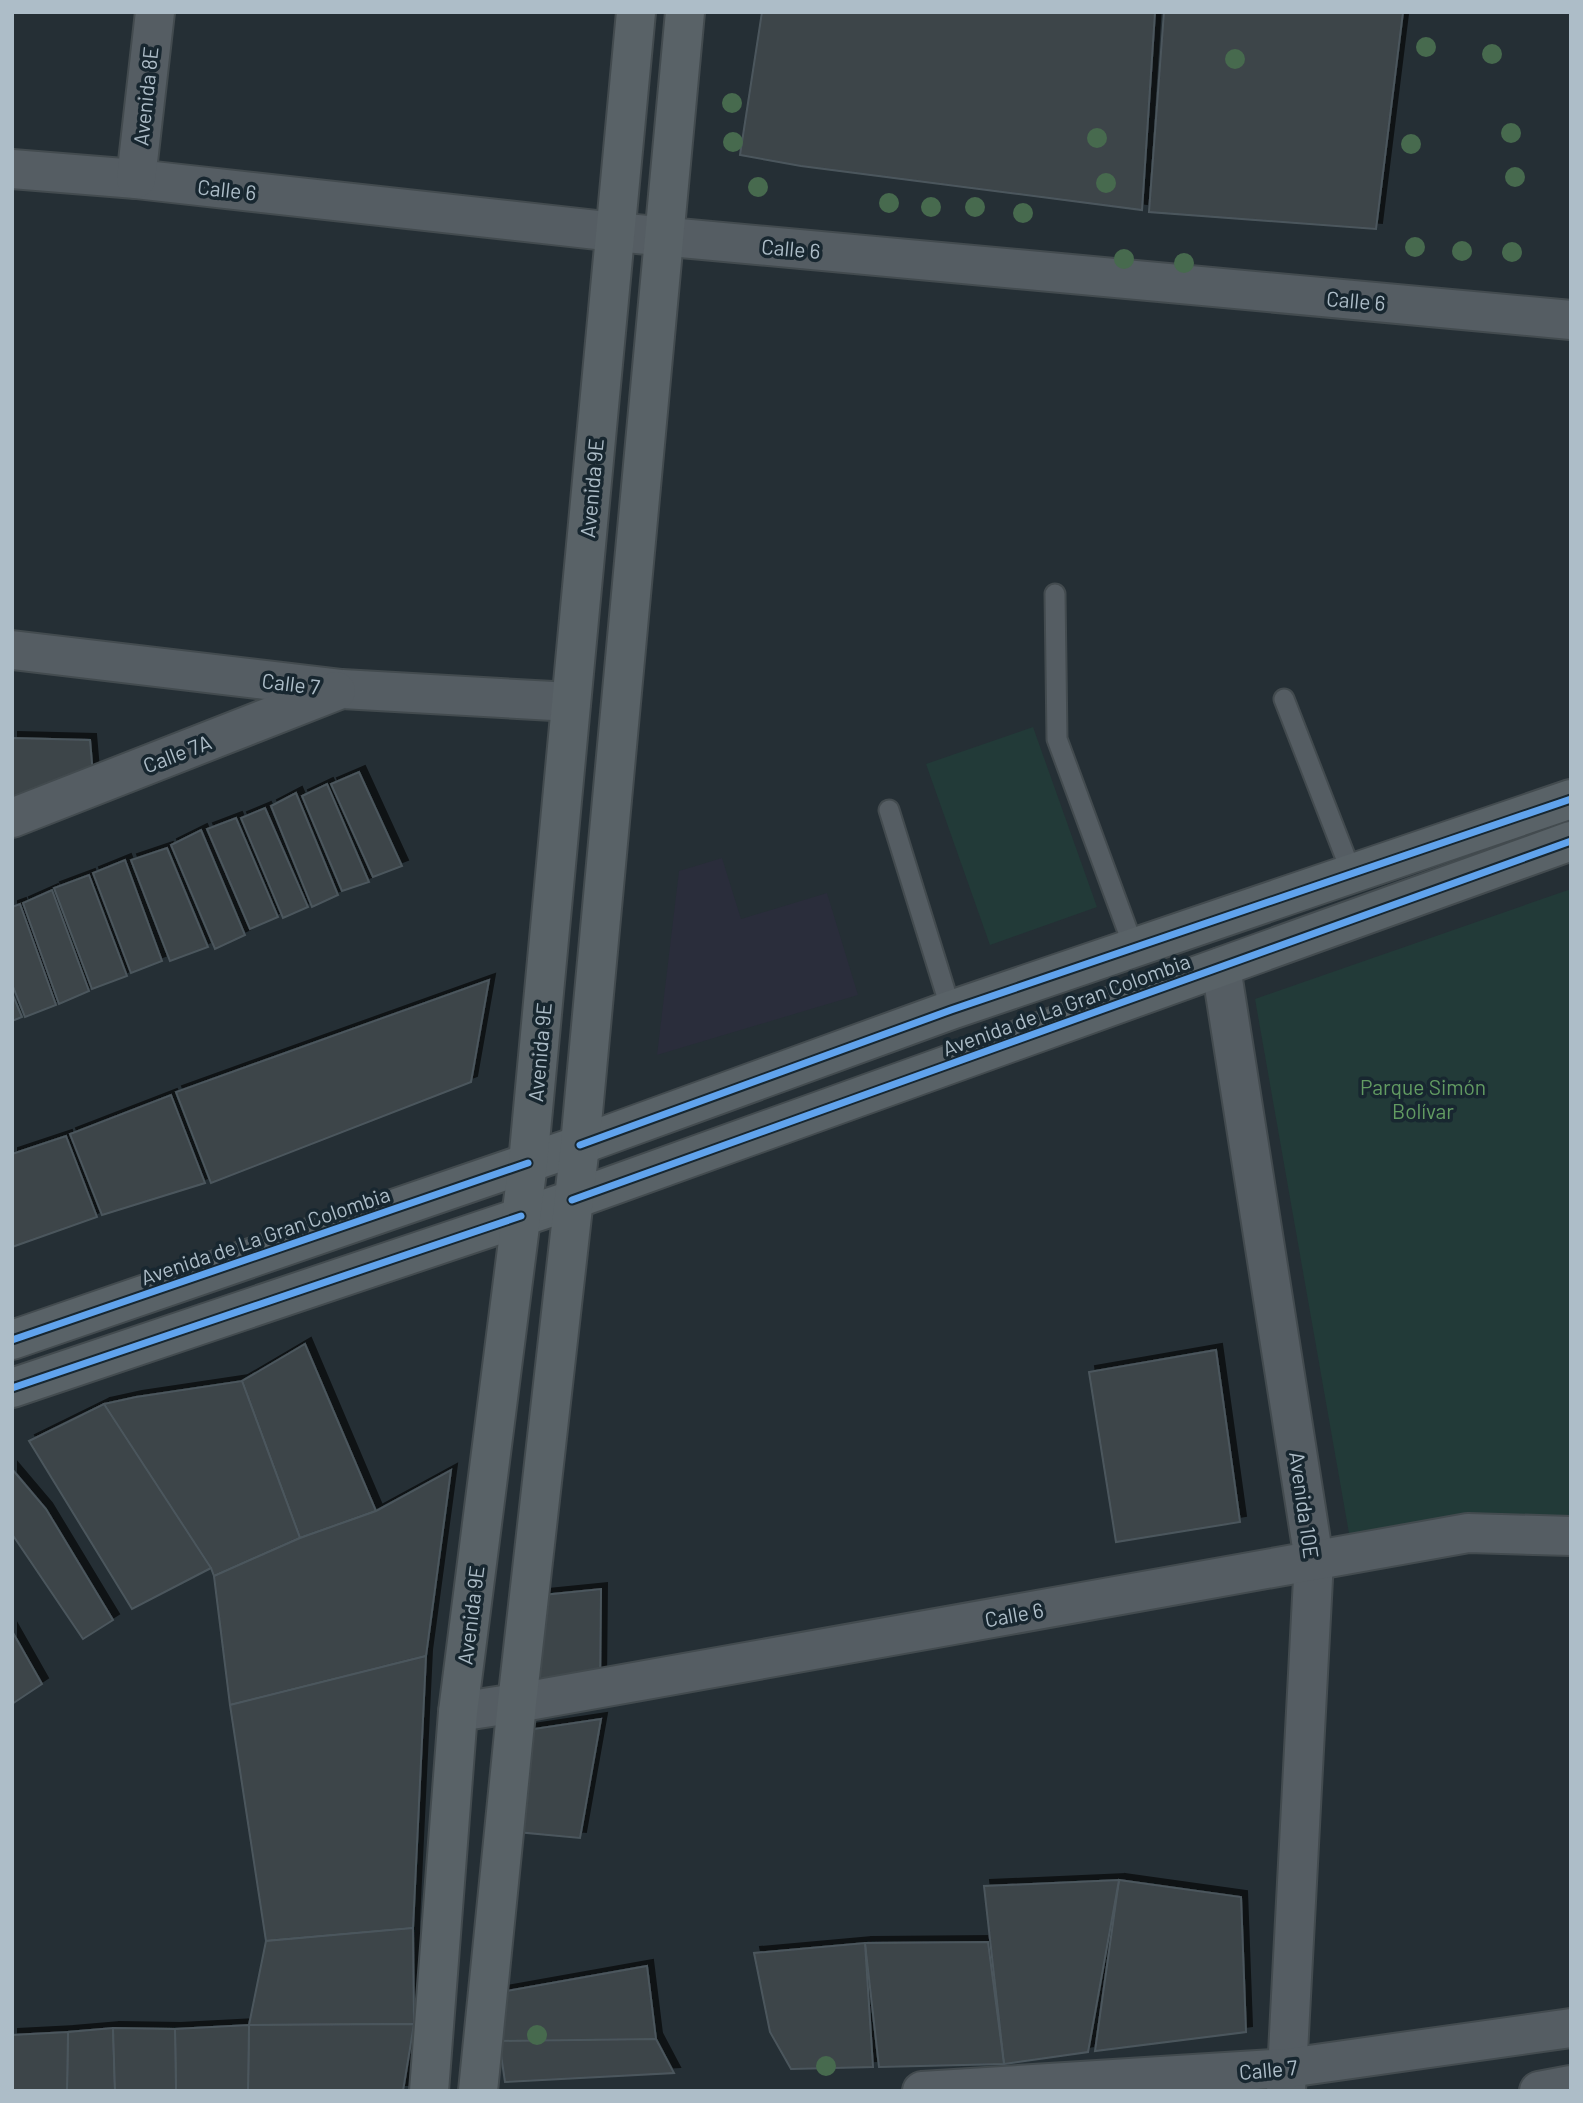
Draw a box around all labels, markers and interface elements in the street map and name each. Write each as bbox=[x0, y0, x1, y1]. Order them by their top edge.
street label: Avenida 8E bbox=[127, 45, 163, 147]
street label: Calle 6 bbox=[196, 173, 258, 205]
street label: Calle 6 bbox=[760, 233, 822, 263]
street label: Calle 6 bbox=[1325, 285, 1387, 315]
street label: Avenida 9E bbox=[574, 437, 608, 539]
street label: Calle 7 bbox=[261, 667, 322, 699]
street label: Calle 7A bbox=[139, 729, 215, 777]
street label: Avenida de La Gran Colombia bbox=[939, 947, 1193, 1061]
street label: Avenida 9E bbox=[522, 1001, 556, 1103]
park label: Parque Simón Bolívar bbox=[1360, 1074, 1486, 1123]
street label: Avenida de La Gran Colombia bbox=[137, 1181, 393, 1289]
street label: Avenida 10E bbox=[1285, 1450, 1325, 1560]
street label: Avenida 9E bbox=[452, 1564, 488, 1666]
street label: Calle 6 bbox=[983, 1597, 1045, 1631]
street label: Calle 7 bbox=[1238, 2054, 1298, 2084]

